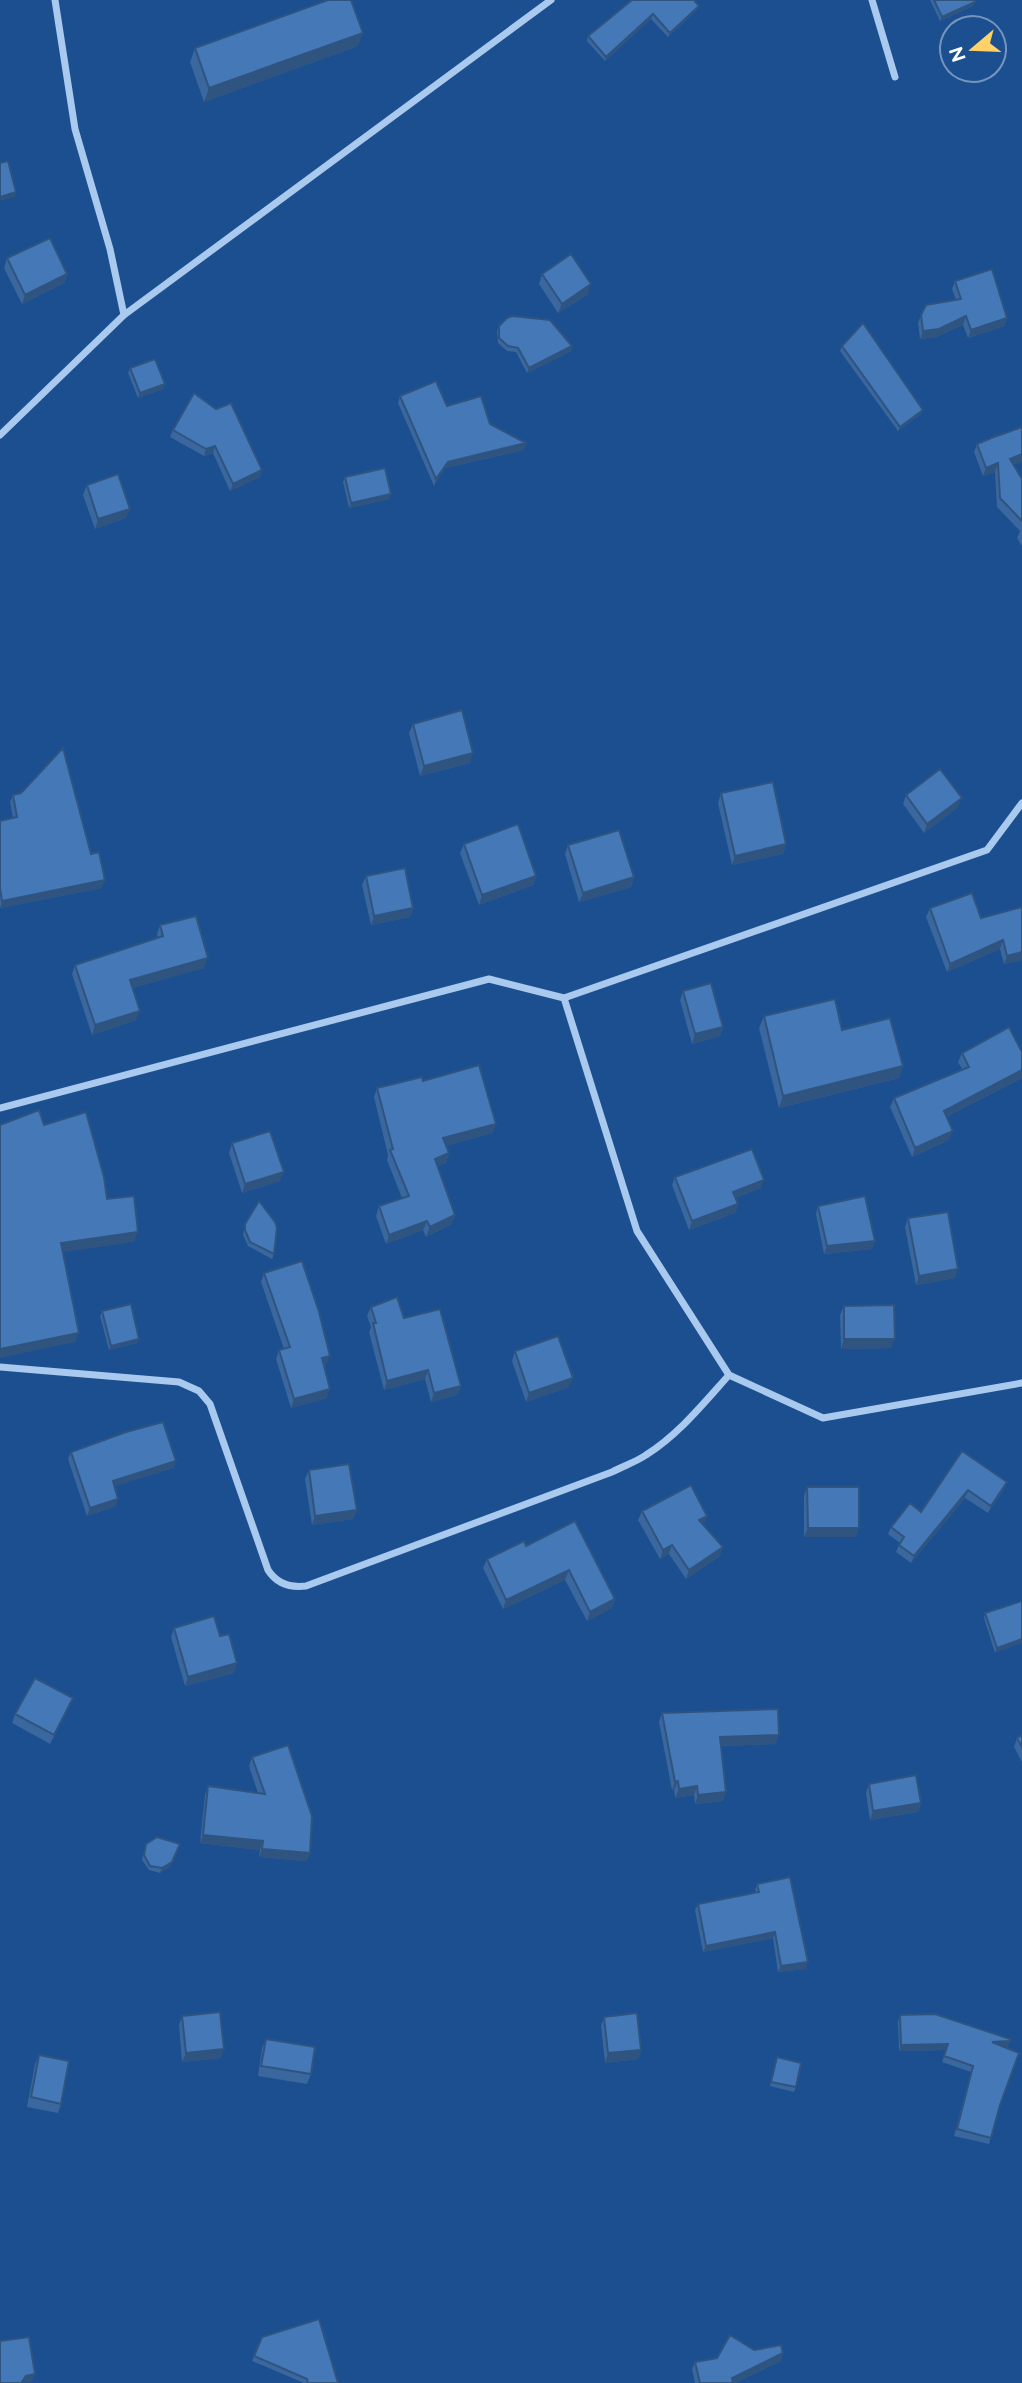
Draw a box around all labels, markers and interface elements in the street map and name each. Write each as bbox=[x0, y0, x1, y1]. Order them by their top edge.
north arrow bbox=[938, 14, 1008, 84]
text: N bbox=[944, 44, 970, 65]

